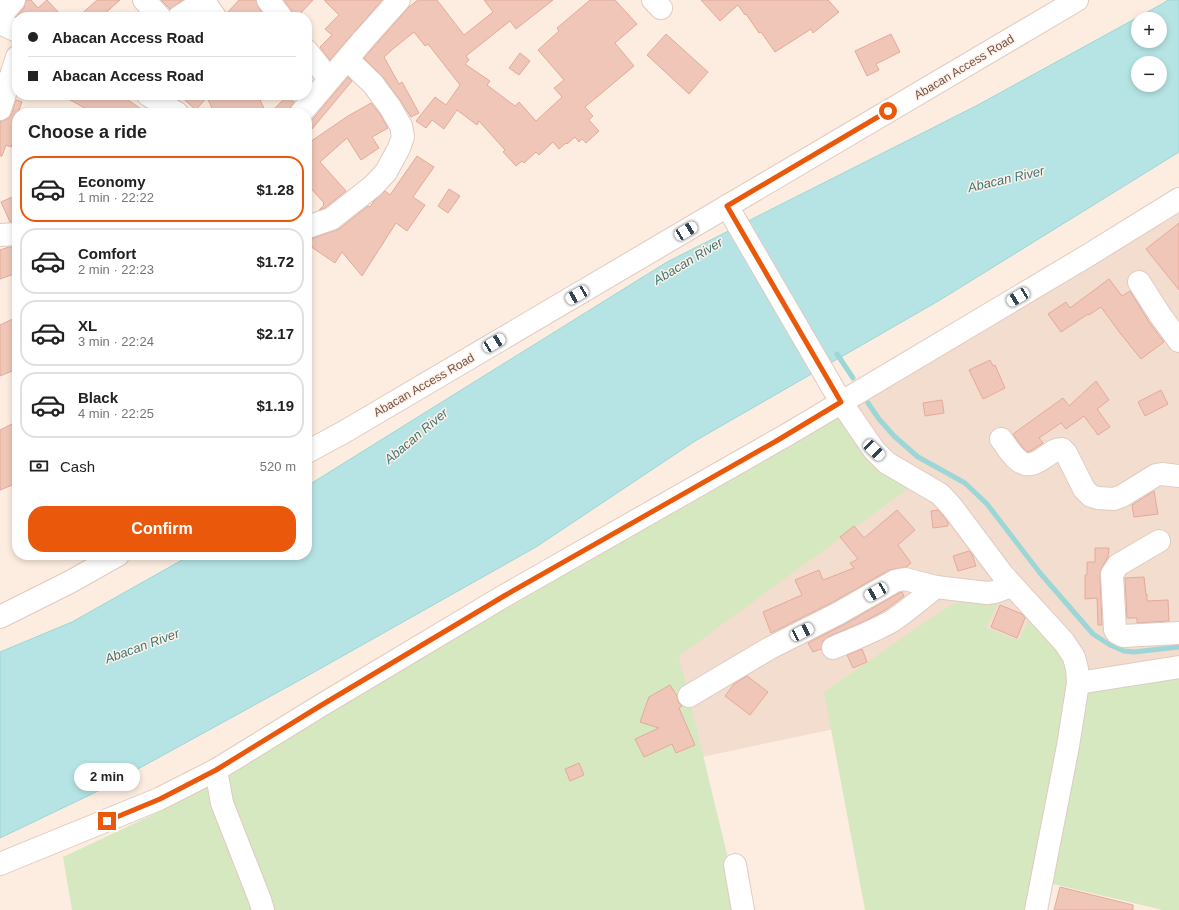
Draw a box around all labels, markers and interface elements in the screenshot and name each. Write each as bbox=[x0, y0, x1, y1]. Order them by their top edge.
map controls bbox=[1131, 12, 1167, 92]
button: + bbox=[1131, 12, 1167, 48]
text: Abacan Access Road bbox=[52, 29, 204, 46]
street label: Abacan Access Road bbox=[912, 32, 1016, 102]
button: − bbox=[1131, 56, 1167, 92]
text: Abacan Access Road bbox=[52, 67, 204, 84]
route start bbox=[879, 102, 897, 120]
text: Choose a ride bbox=[28, 122, 147, 142]
water label: Abacan River bbox=[965, 163, 1046, 195]
icon: car bbox=[30, 171, 66, 207]
text: Economy bbox=[78, 173, 146, 190]
text: $1.28 bbox=[256, 181, 294, 198]
text: 1 min · 22:22 bbox=[78, 190, 154, 205]
car bbox=[673, 220, 699, 242]
water label: Abacan River bbox=[650, 234, 726, 288]
icon: car bbox=[30, 243, 66, 279]
text: Comfort bbox=[78, 245, 136, 262]
text: $1.72 bbox=[256, 253, 294, 270]
text: 2 min · 22:23 bbox=[78, 262, 154, 277]
car bbox=[564, 284, 590, 306]
car bbox=[1005, 286, 1031, 308]
icon: car bbox=[30, 315, 66, 351]
text: XL bbox=[78, 317, 97, 334]
text: $2.17 bbox=[256, 325, 294, 342]
car bbox=[481, 332, 507, 354]
text: 3 min · 22:24 bbox=[78, 334, 154, 349]
street label: Abacan Access Road bbox=[371, 350, 477, 420]
icon: car bbox=[30, 387, 66, 423]
text: Black bbox=[78, 389, 118, 406]
text: $1.19 bbox=[256, 397, 294, 414]
water label: Abacan River bbox=[381, 405, 451, 467]
text: 4 min · 22:25 bbox=[78, 406, 154, 421]
car bbox=[861, 437, 887, 463]
icon: cash bbox=[28, 455, 50, 477]
text: Cash bbox=[60, 458, 95, 475]
text: 520 m bbox=[260, 459, 296, 474]
button: Confirm bbox=[28, 506, 296, 552]
car bbox=[863, 581, 889, 603]
car bbox=[789, 621, 815, 643]
water label: Abacan River bbox=[102, 625, 182, 667]
callout: 2 min bbox=[74, 763, 140, 791]
text: 2 min bbox=[90, 769, 124, 784]
route end bbox=[98, 812, 116, 830]

